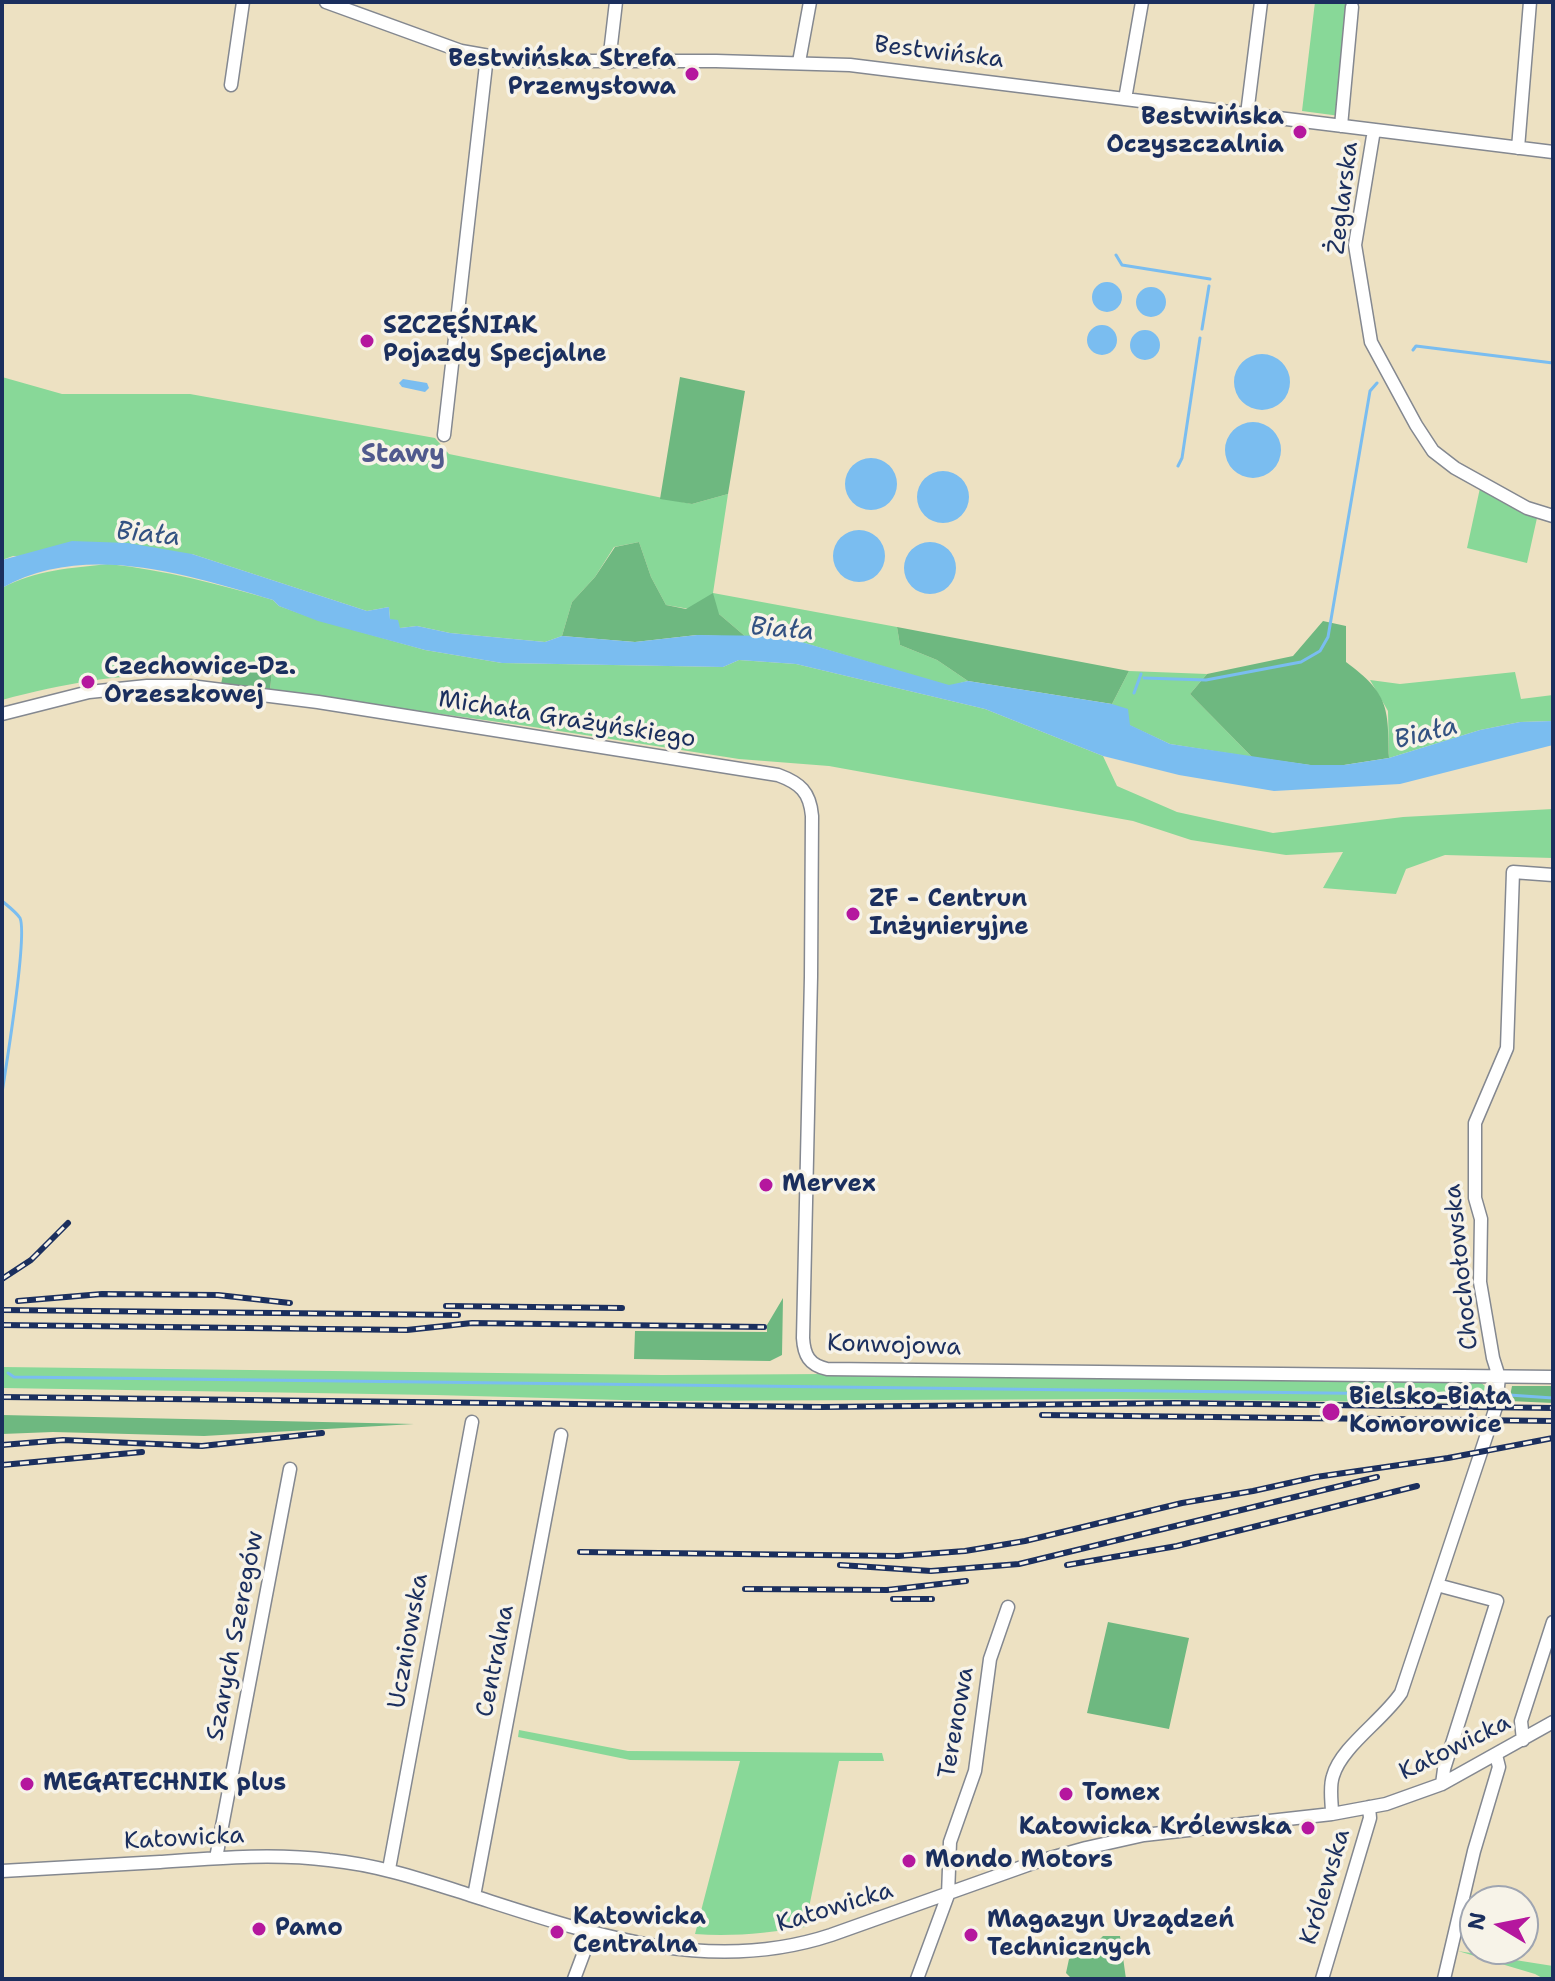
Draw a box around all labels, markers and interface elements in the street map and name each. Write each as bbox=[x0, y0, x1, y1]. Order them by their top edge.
street label: Bestwińska bbox=[873, 31, 1005, 75]
place label: Bestwińska Strefa Przemysłowa bbox=[448, 46, 676, 102]
marker: Bestwińska Strefa Przemysłowa bbox=[683, 65, 701, 83]
place label: Bestwińska Oczyszczalnia bbox=[1106, 104, 1284, 160]
marker: Bestwińska Oczyszczalnia bbox=[1291, 123, 1309, 141]
street label: Żeglarska bbox=[1323, 140, 1365, 256]
place label: SZCZĘŚNIAK Pojazdy Specjalne bbox=[383, 313, 607, 369]
marker: SZCZĘŚNIAK Pojazdy Specjalne bbox=[358, 332, 376, 350]
district label: Stawy bbox=[361, 439, 445, 471]
water label: Biała bbox=[114, 516, 182, 554]
water label: Biała bbox=[749, 612, 815, 648]
place label: Czechowice-Dz. Orzeszkowej bbox=[104, 654, 296, 710]
marker: Czechowice-Dz. Orzeszkowej bbox=[79, 673, 97, 691]
street label: Michała Grażyńskiego bbox=[436, 685, 698, 755]
water label: Biała bbox=[1391, 711, 1461, 757]
place label: ZF - Centrun Inżynieryjne bbox=[869, 886, 1029, 942]
marker: ZF - Centrun Inżynieryjne bbox=[844, 905, 862, 923]
place label: Mervex bbox=[782, 1171, 876, 1199]
marker: Mervex bbox=[757, 1176, 775, 1194]
street label: Chochołowska bbox=[1439, 1182, 1485, 1352]
street label: Konwojowa bbox=[826, 1329, 962, 1363]
place label: Bielsko-Biała Komorowice bbox=[1349, 1384, 1512, 1440]
marker: Bielsko-Biała Komorowice bbox=[1320, 1401, 1342, 1423]
street label: Szarych Szeregów bbox=[202, 1529, 270, 1743]
street label: Uczniowska bbox=[383, 1571, 435, 1711]
street label: Centralna bbox=[471, 1603, 521, 1719]
street label: Terenowa bbox=[933, 1665, 981, 1781]
street label: Katowicka bbox=[1395, 1709, 1515, 1787]
place label: MEGATECHNIK plus bbox=[43, 1770, 286, 1798]
marker: MEGATECHNIK plus bbox=[18, 1775, 36, 1793]
place label: Tomex bbox=[1082, 1780, 1160, 1808]
marker: Tomex bbox=[1057, 1785, 1075, 1803]
place label: Katowicka Królewska bbox=[1019, 1814, 1292, 1842]
marker: Katowicka Królewska bbox=[1299, 1819, 1317, 1837]
street label: Katowicka bbox=[123, 1821, 245, 1857]
street label: Królewska bbox=[1295, 1826, 1357, 1948]
place label: Mondo Motors bbox=[925, 1847, 1113, 1875]
marker: Mondo Motors bbox=[900, 1852, 918, 1870]
street label: Katowicka bbox=[773, 1877, 897, 1939]
north arrow bbox=[1459, 1885, 1539, 1965]
place label: Katowicka Centralna bbox=[573, 1904, 706, 1960]
place label: Magazyn Urządzeń Technicznych bbox=[987, 1907, 1234, 1963]
text: N bbox=[1461, 1910, 1493, 1932]
place label: Pamo bbox=[275, 1915, 343, 1943]
marker: Pamo bbox=[250, 1920, 268, 1938]
marker: Katowicka Centralna bbox=[548, 1923, 566, 1941]
marker: Magazyn Urządzeń Technicznych bbox=[962, 1926, 980, 1944]

